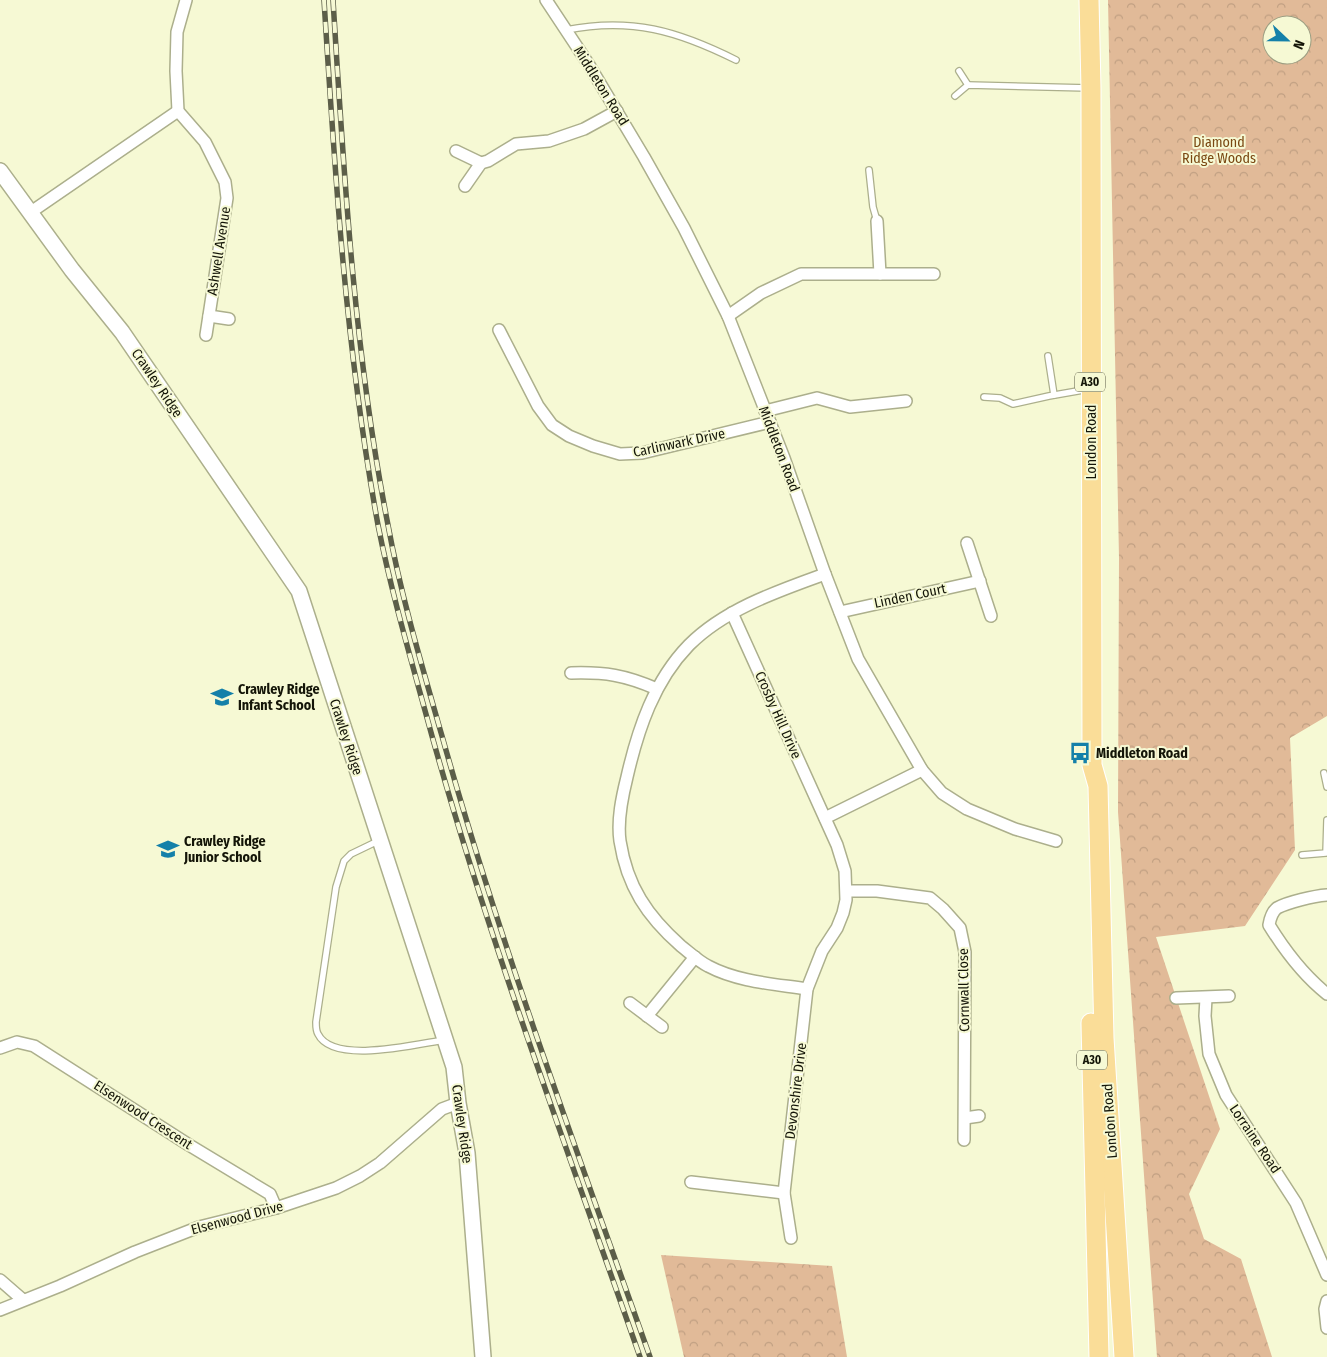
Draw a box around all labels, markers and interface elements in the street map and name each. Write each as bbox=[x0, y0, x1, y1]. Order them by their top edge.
north arrow bbox=[1262, 15, 1312, 65]
text: N bbox=[1289, 38, 1308, 52]
street label: Middleton Road bbox=[570, 43, 632, 129]
park label: Diamond Ridge Woods bbox=[1182, 134, 1256, 167]
street label: Ashwell Avenue bbox=[204, 205, 234, 297]
street label: Crawley Ridge bbox=[128, 345, 186, 421]
road number: A30 bbox=[1075, 372, 1105, 392]
street label: Middleton Road bbox=[755, 404, 803, 494]
street label: London Road bbox=[1083, 404, 1100, 480]
street label: Carlinwark Drive bbox=[631, 425, 727, 461]
street label: Linden Court bbox=[872, 580, 948, 612]
street label: Crosby Hill Drive bbox=[751, 669, 805, 761]
place label: Crawley Ridge Infant School bbox=[238, 681, 320, 714]
school or university icon: Crawley Ridge Infant School bbox=[209, 684, 235, 710]
street label: Crawley Ridge bbox=[326, 697, 366, 777]
bus stop icon: Middleton Road bbox=[1067, 740, 1093, 766]
place label: Middleton Road bbox=[1096, 745, 1188, 762]
place label: Crawley Ridge Junior School bbox=[183, 833, 266, 866]
school or university icon: Crawley Ridge Junior School bbox=[155, 836, 181, 862]
street label: Cornwall Close bbox=[955, 948, 973, 1032]
street label: Devonshire Drive bbox=[782, 1042, 810, 1140]
road number: A30 bbox=[1077, 1050, 1107, 1070]
street label: Elsenwood Crescent bbox=[91, 1077, 196, 1153]
street label: London Road bbox=[1099, 1083, 1121, 1159]
street label: Crawley Ridge bbox=[448, 1084, 476, 1165]
street label: Lorraine Road bbox=[1226, 1101, 1284, 1177]
street label: Elsenwood Drive bbox=[189, 1198, 285, 1238]

